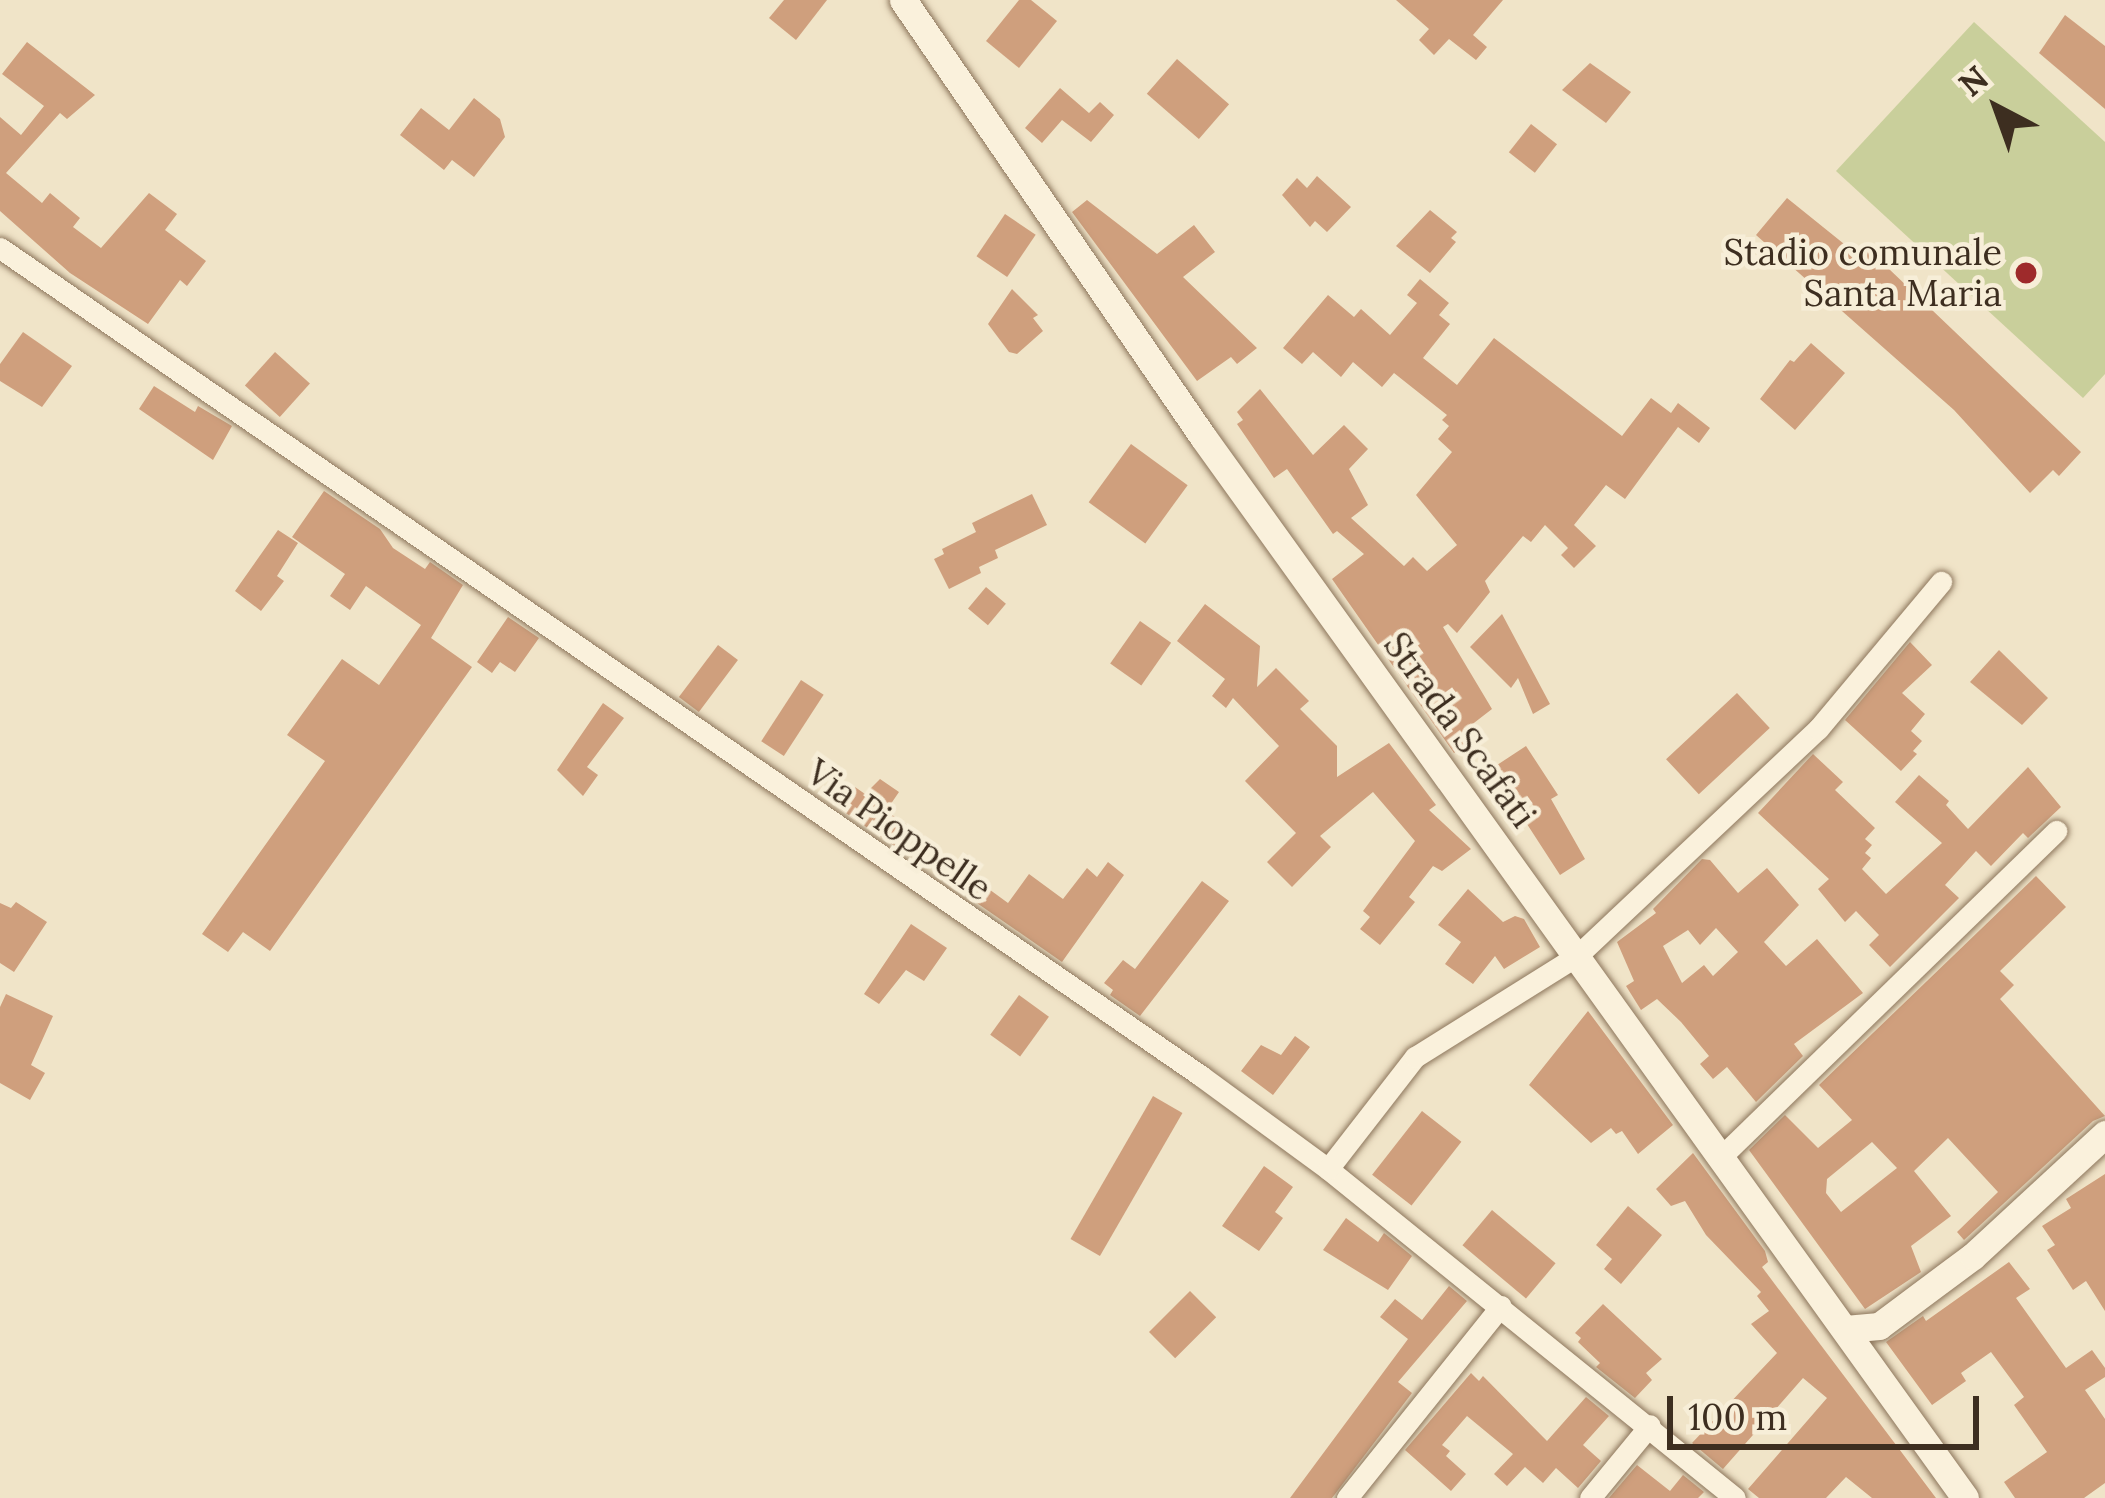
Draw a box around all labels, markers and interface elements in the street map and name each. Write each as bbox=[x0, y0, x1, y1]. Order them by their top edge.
north arrow bbox=[1937, 48, 2057, 168]
text: N bbox=[1950, 57, 1997, 105]
place label: Stadio comunale Santa Maria bbox=[1724, 230, 2002, 315]
marker: Stadio comunale Santa Maria bbox=[2013, 260, 2039, 286]
street label: Strada Scafati bbox=[1375, 624, 1545, 836]
street label: Via Pioppelle bbox=[798, 750, 1000, 910]
scale bar bbox=[1673, 1372, 1985, 1446]
text: 100 m bbox=[1688, 1394, 1787, 1440]

